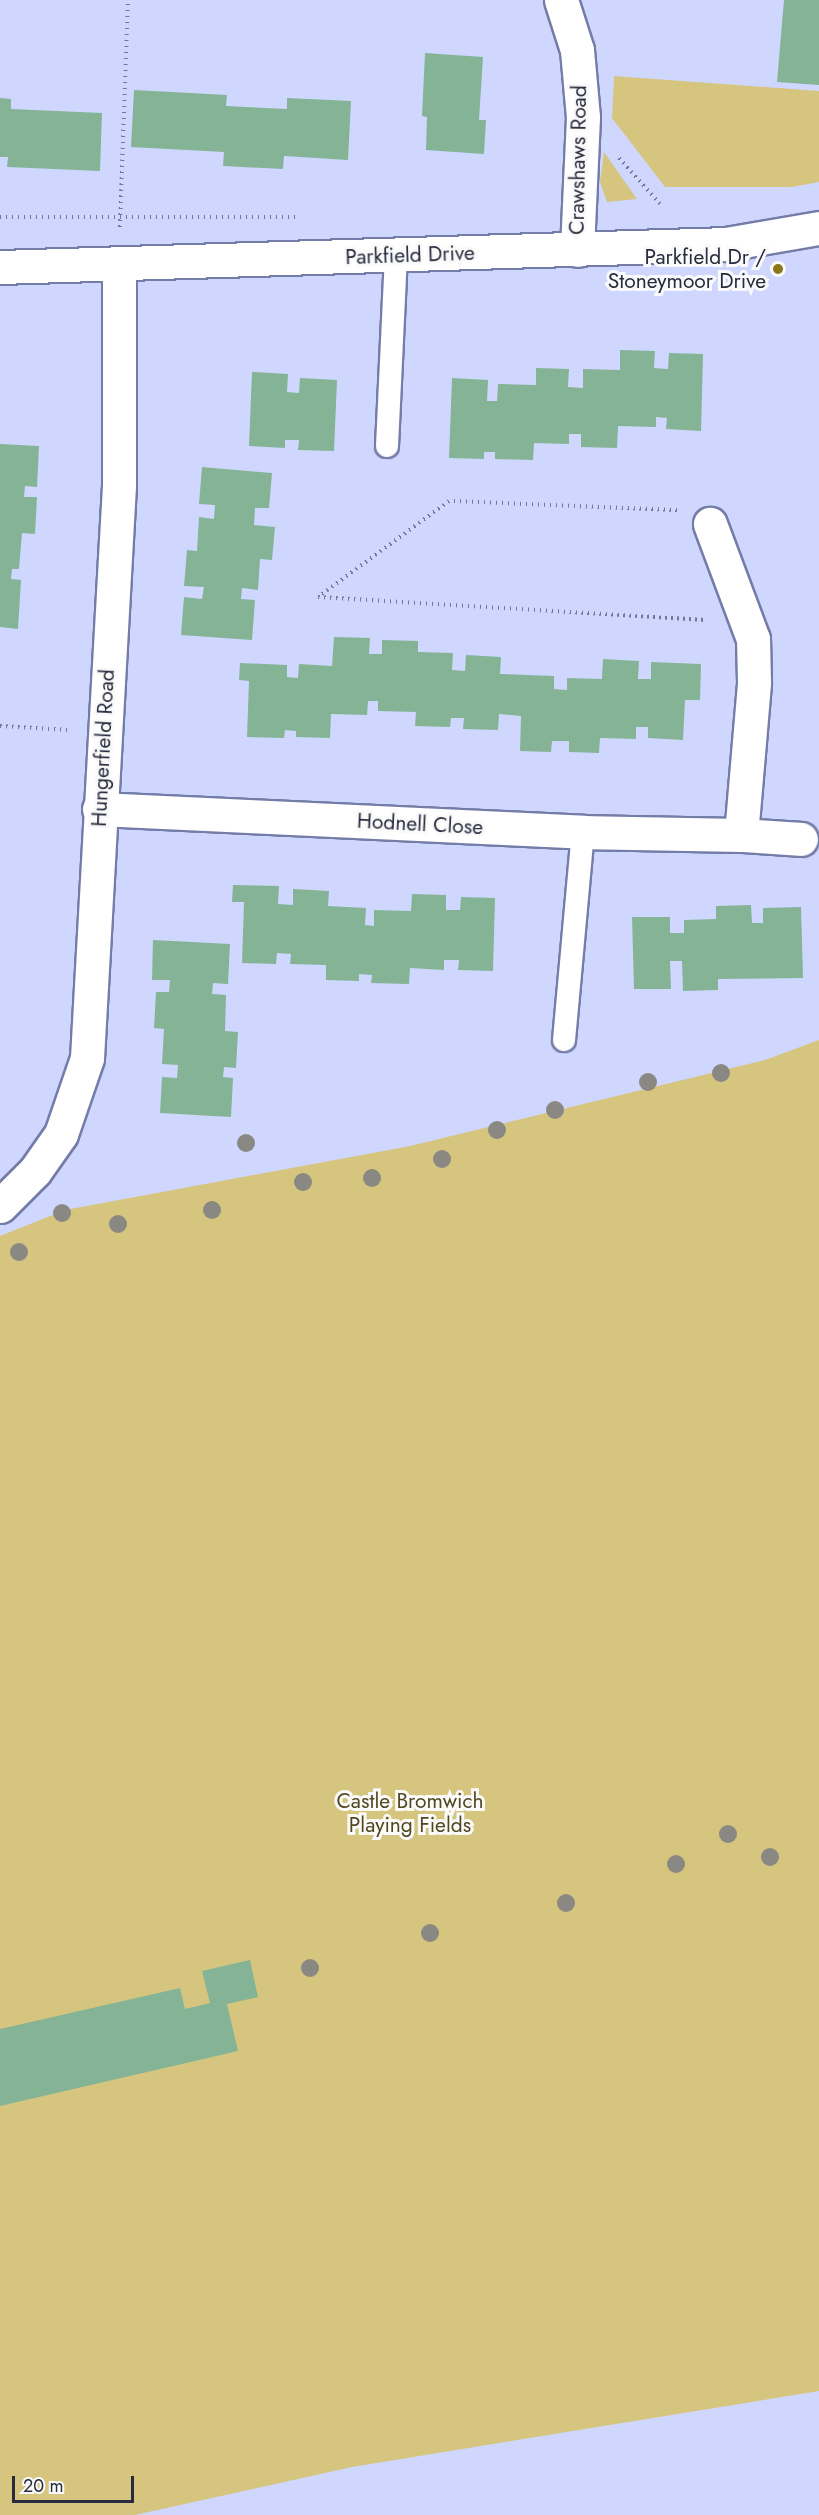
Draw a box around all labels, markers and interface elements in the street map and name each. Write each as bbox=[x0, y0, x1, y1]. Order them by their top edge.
street label: Crawshaws Road bbox=[564, 85, 592, 235]
street label: Parkfield Drive bbox=[345, 240, 475, 270]
place label: Parkfield Dr / Stoneymoor Drive bbox=[608, 244, 766, 294]
marker: Parkfield Dr / Stoneymoor Drive bbox=[771, 262, 785, 276]
street label: Hungerfield Road bbox=[86, 669, 120, 827]
street label: Hodnell Close bbox=[356, 808, 484, 840]
park label: Castle Bromwich Playing Fields bbox=[336, 1788, 484, 1838]
scale bar bbox=[15, 2464, 136, 2502]
text: 20 m bbox=[23, 2473, 63, 2499]

